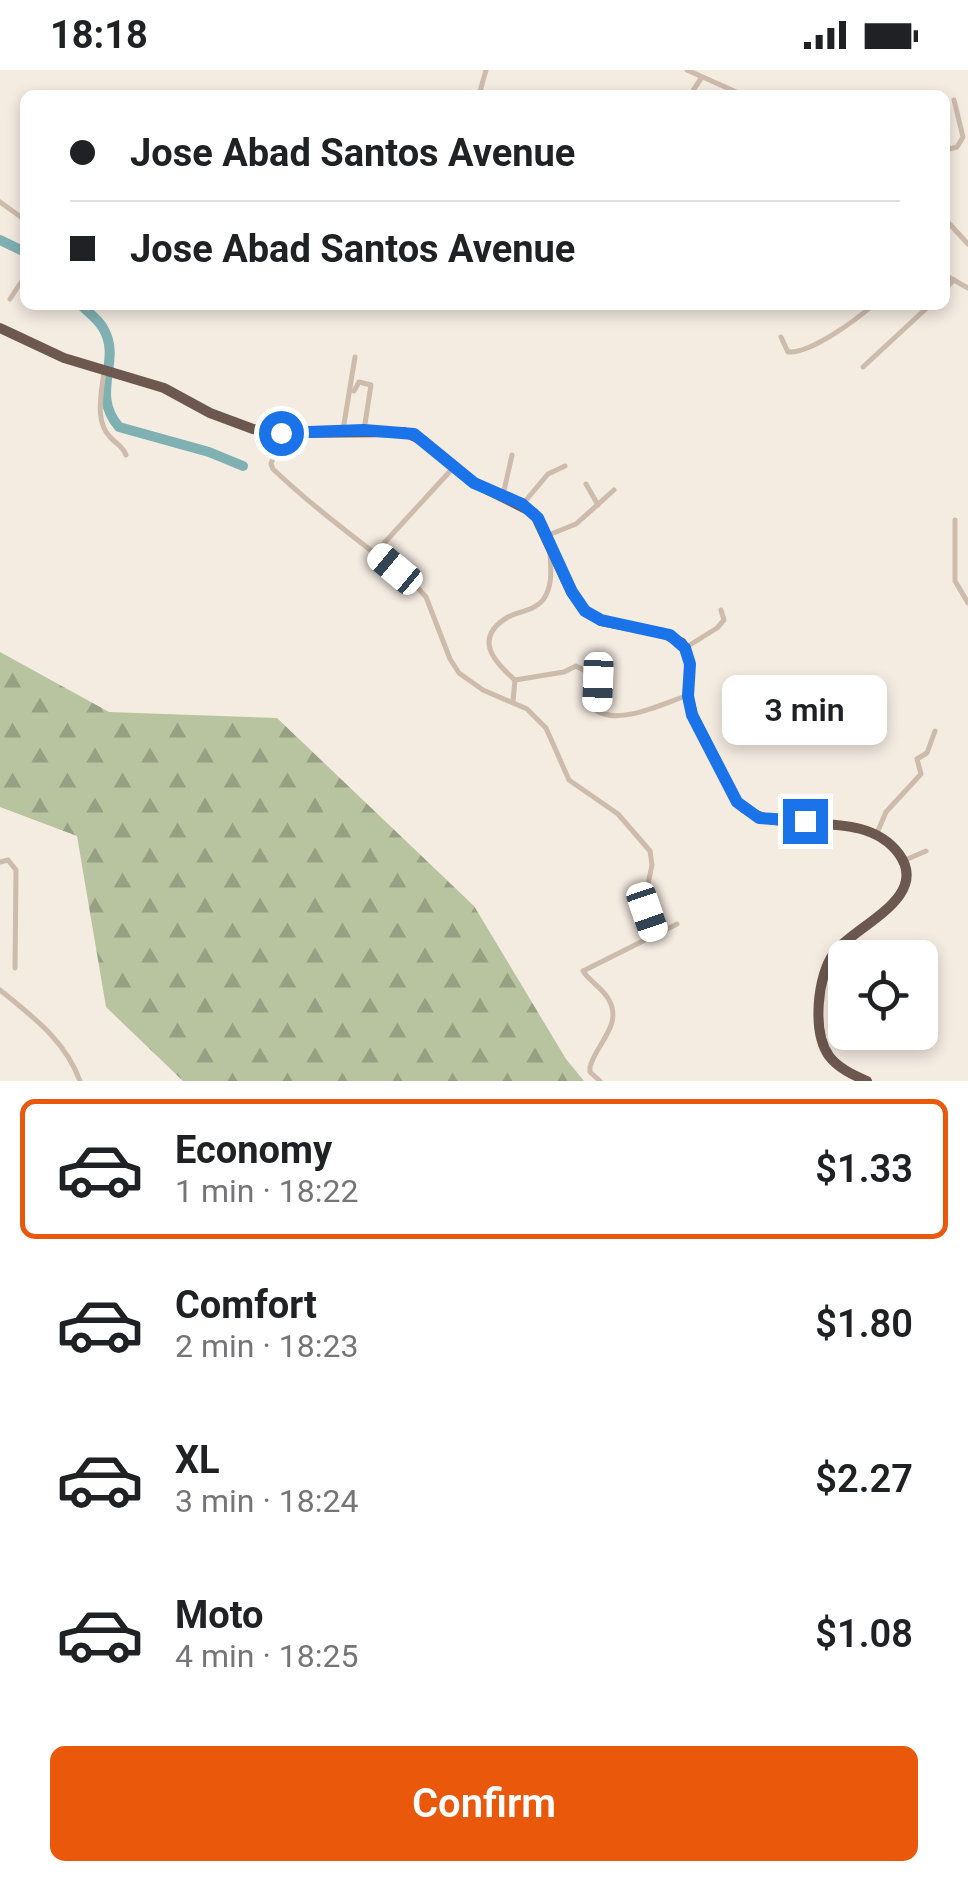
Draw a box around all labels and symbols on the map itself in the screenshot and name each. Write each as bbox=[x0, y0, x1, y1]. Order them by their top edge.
route start bbox=[259, 411, 304, 456]
car bbox=[362, 538, 428, 600]
car bbox=[582, 651, 614, 713]
callout: 3 min bbox=[722, 676, 888, 746]
route end bbox=[783, 799, 828, 844]
car bbox=[623, 879, 671, 945]

